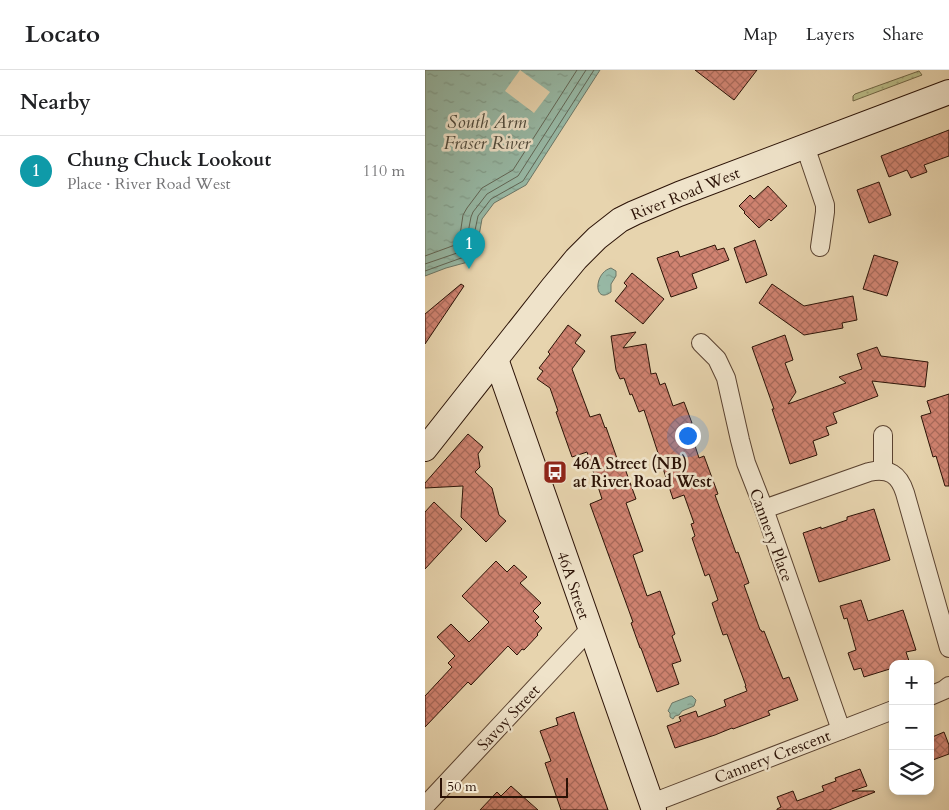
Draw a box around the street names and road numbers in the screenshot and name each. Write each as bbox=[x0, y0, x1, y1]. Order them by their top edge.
street label: River Road West bbox=[628, 162, 743, 226]
street label: Cannery Place bbox=[744, 485, 798, 585]
street label: 46A Street bbox=[551, 548, 595, 622]
street label: Savoy Street bbox=[472, 680, 545, 756]
street label: Cannery Crescent bbox=[711, 725, 834, 789]

